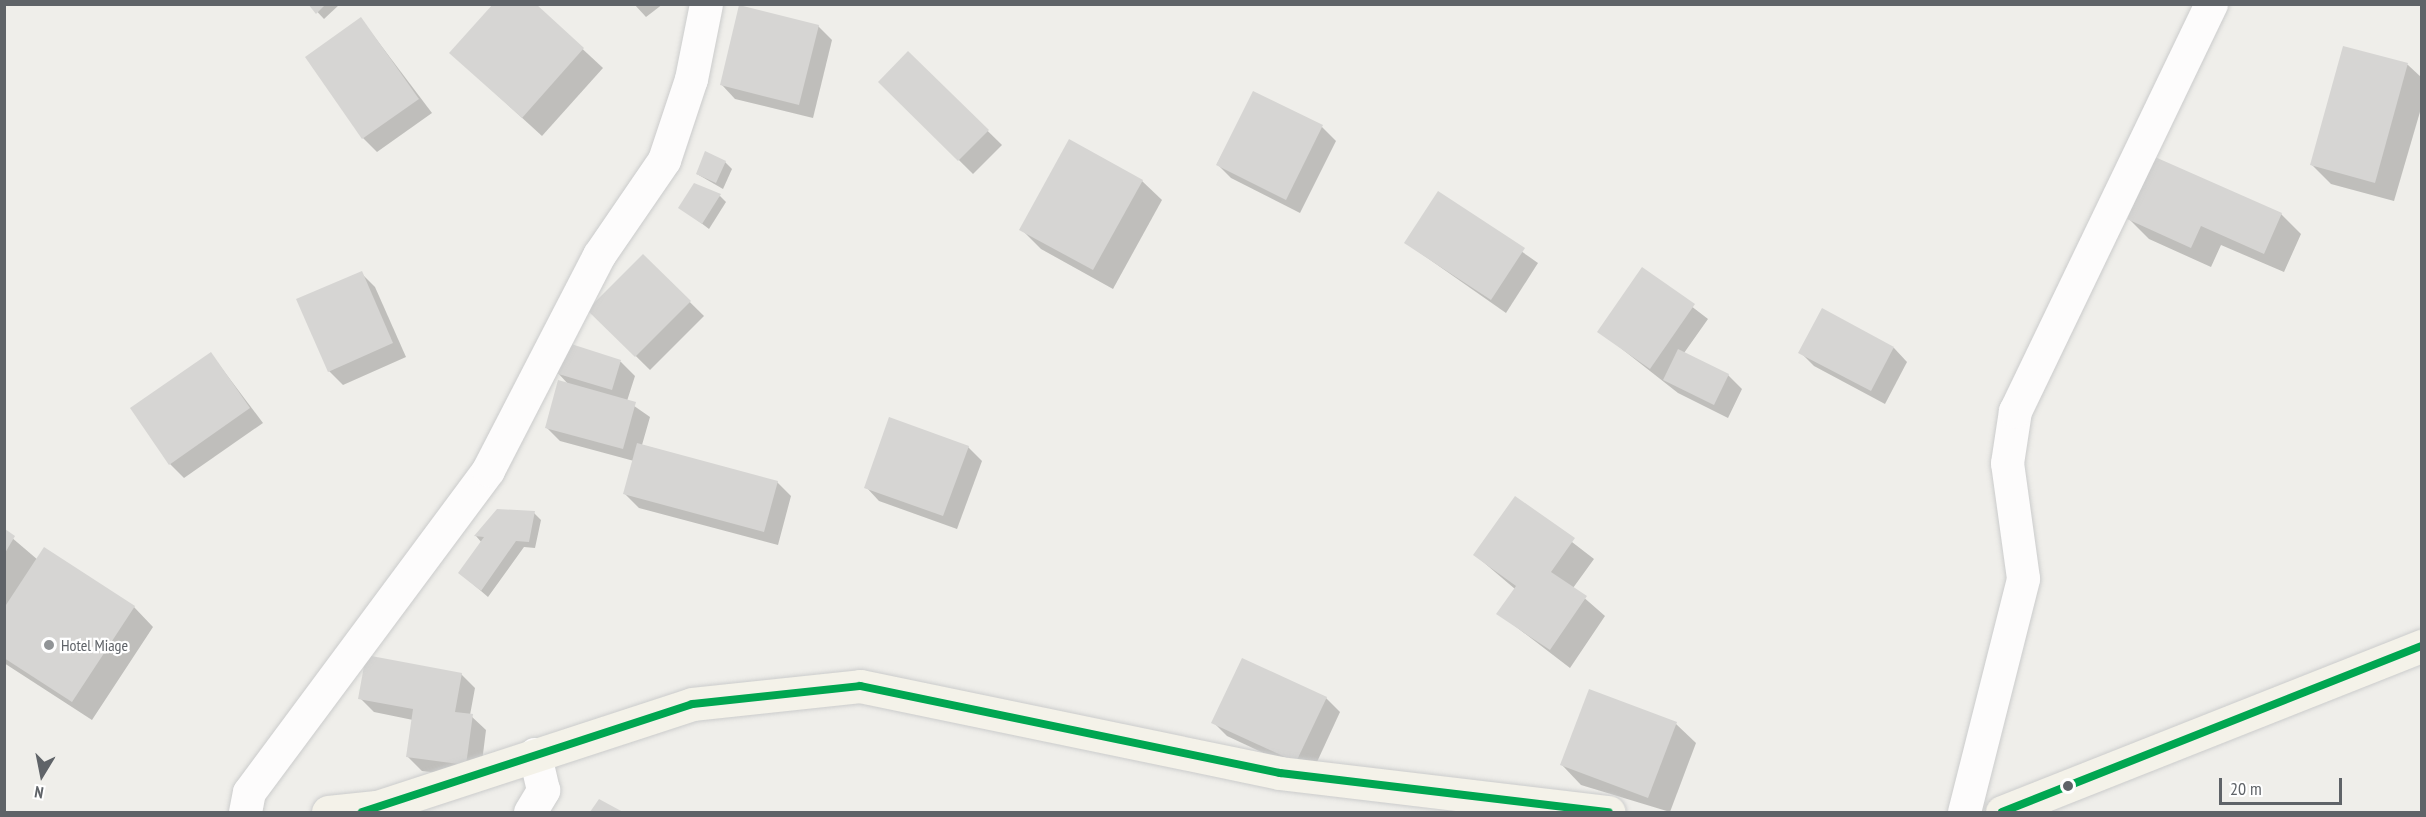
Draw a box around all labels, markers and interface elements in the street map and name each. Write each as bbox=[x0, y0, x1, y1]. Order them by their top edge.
place label: Hotel Miage bbox=[61, 635, 128, 655]
marker: Hotel Miage bbox=[42, 638, 56, 652]
north arrow bbox=[12, 745, 72, 805]
scale bar bbox=[2222, 766, 2345, 804]
text: 20 m bbox=[2230, 777, 2262, 800]
unlabelled marker bbox=[2062, 780, 2074, 792]
text: N bbox=[33, 782, 45, 803]

